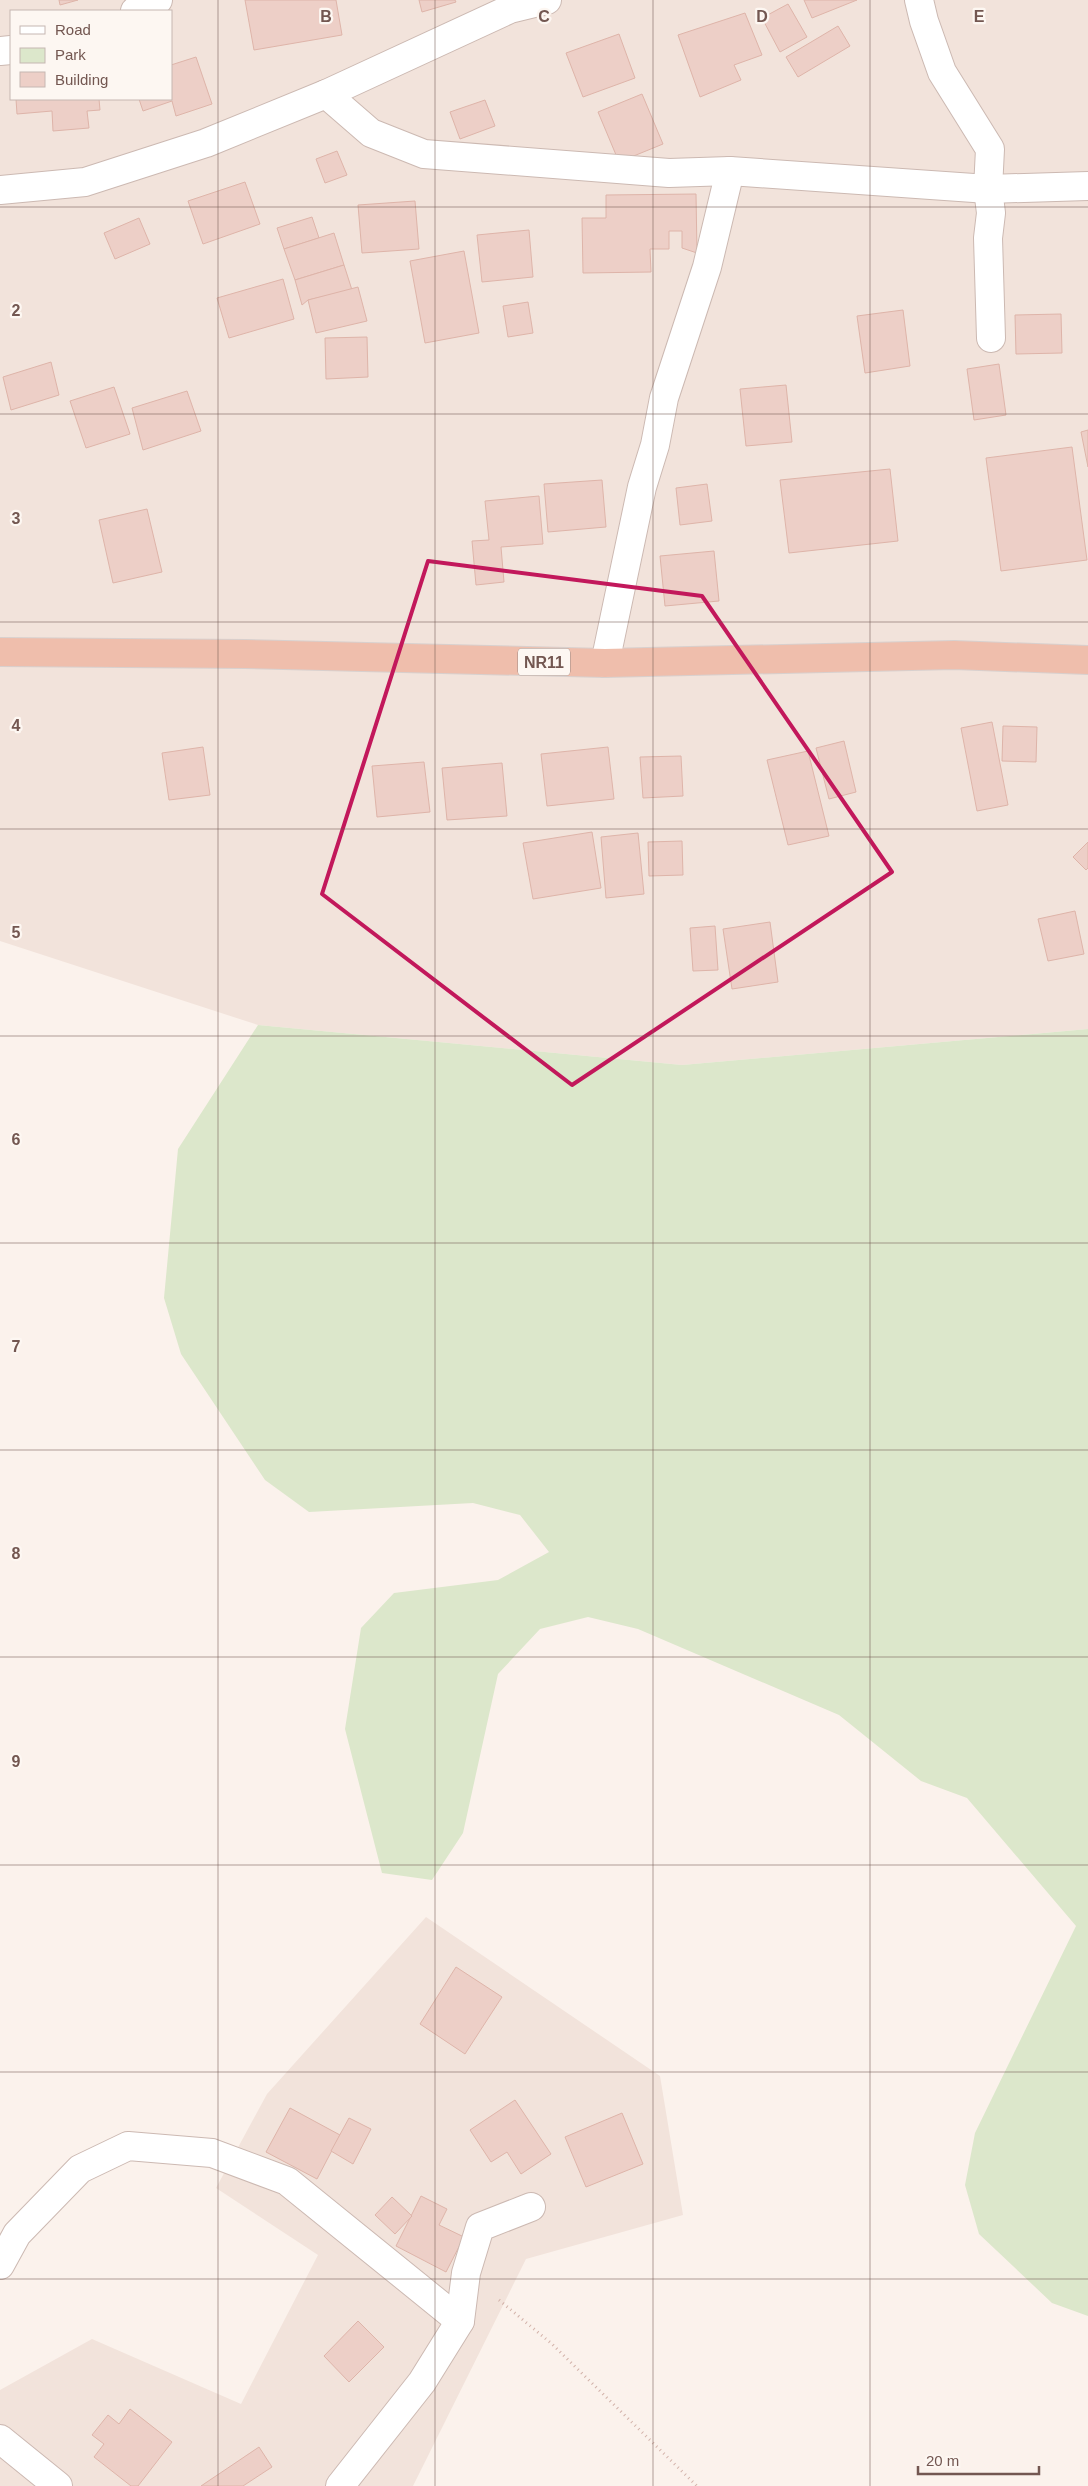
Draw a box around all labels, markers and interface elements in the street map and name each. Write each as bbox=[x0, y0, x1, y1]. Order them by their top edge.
text: B bbox=[320, 8, 332, 25]
text: C bbox=[538, 8, 550, 25]
text: D bbox=[756, 8, 768, 25]
text: E bbox=[974, 8, 985, 25]
legend bbox=[10, 10, 172, 100]
text: Road bbox=[55, 21, 91, 38]
text: Park bbox=[55, 46, 86, 63]
text: Building bbox=[55, 71, 108, 88]
text: 2 bbox=[12, 302, 21, 319]
text: 3 bbox=[12, 510, 21, 527]
road number: NR11 bbox=[518, 649, 570, 676]
text: 4 bbox=[12, 717, 21, 734]
text: 5 bbox=[12, 924, 21, 941]
text: 6 bbox=[12, 1131, 21, 1148]
text: 7 bbox=[12, 1338, 21, 1355]
text: 8 bbox=[12, 1545, 21, 1562]
text: 9 bbox=[12, 1753, 21, 1770]
scale bar bbox=[918, 2444, 1039, 2476]
text: 20 m bbox=[926, 2452, 959, 2469]

